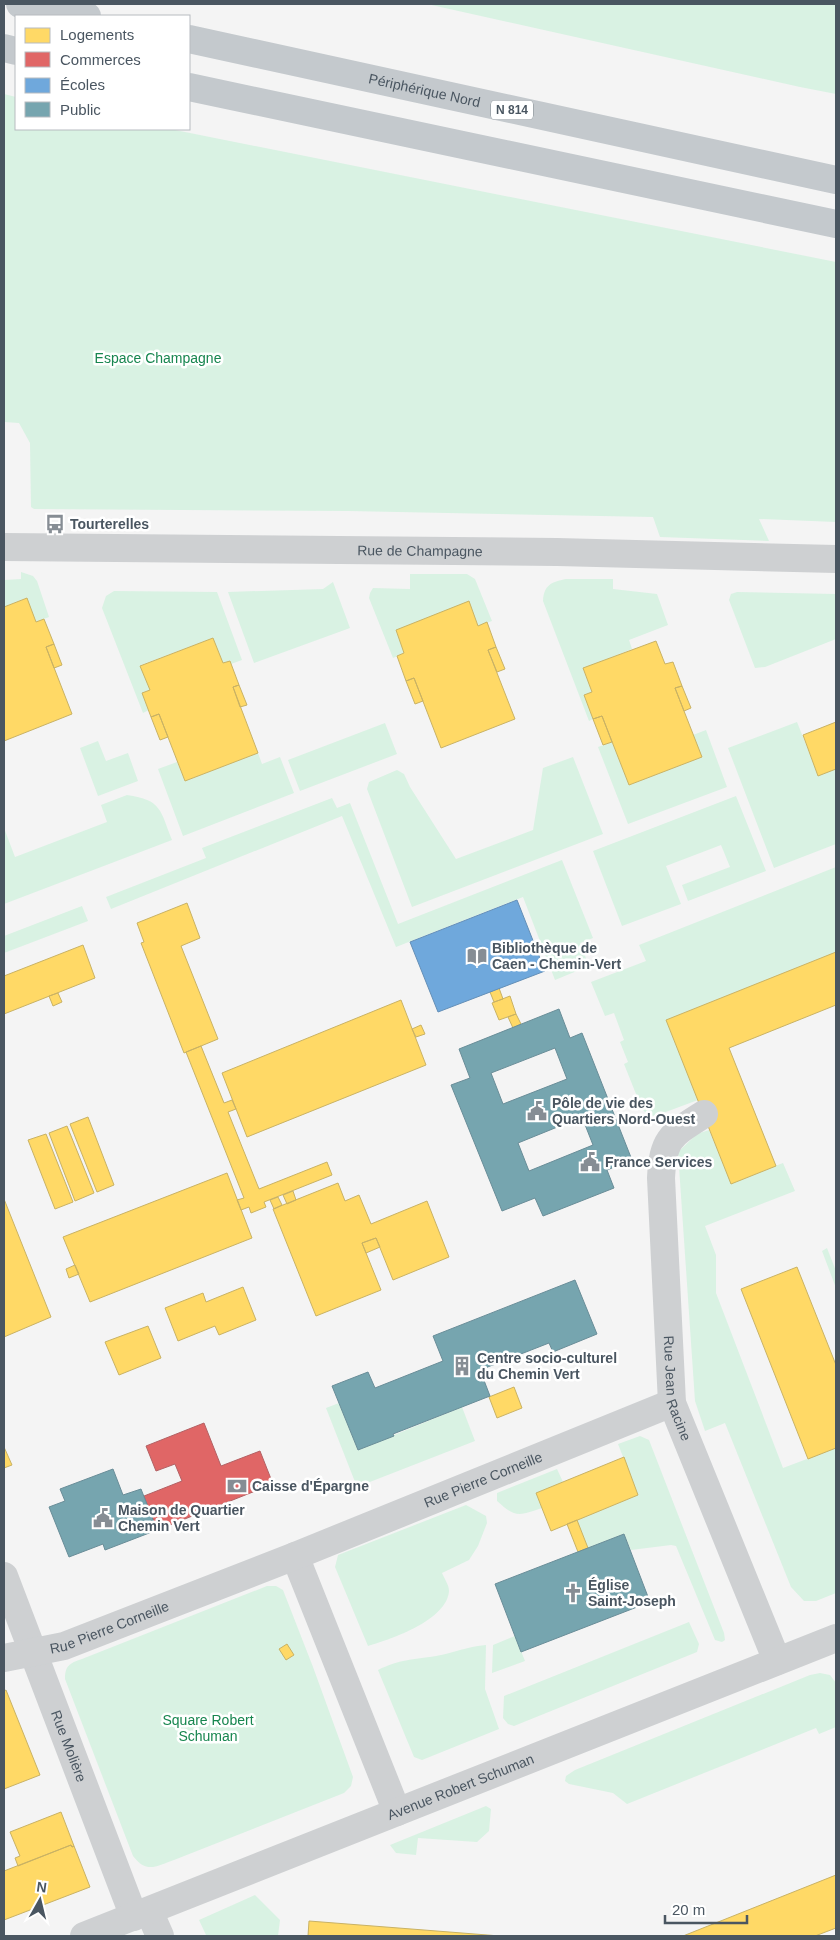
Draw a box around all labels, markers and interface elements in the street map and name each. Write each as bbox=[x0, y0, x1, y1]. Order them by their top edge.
legend bbox=[15, 15, 190, 130]
text: Logements bbox=[60, 26, 134, 43]
text: Commerces bbox=[60, 51, 141, 68]
street label: Périphérique Nord bbox=[367, 70, 482, 110]
text: Écoles bbox=[60, 76, 105, 93]
road number: N 814 bbox=[491, 100, 533, 120]
text: Public bbox=[60, 101, 101, 118]
park label: Espace Champagne bbox=[95, 350, 222, 366]
bus stop icon: Tourterelles bbox=[44, 513, 66, 535]
place label: Tourterelles bbox=[70, 516, 149, 532]
street label: Rue de Champagne bbox=[357, 542, 483, 559]
place label: Bibliothèque de Caen - Chemin-Vert bbox=[492, 940, 621, 972]
library icon: Bibliothèque de Caen - Chemin-Vert bbox=[466, 945, 488, 967]
place label: Pôle de vie des Quartiers Nord-Ouest bbox=[552, 1095, 695, 1127]
public building icon: Pôle de vie des Quartiers Nord-Ouest bbox=[526, 1100, 548, 1122]
public building icon: France Services bbox=[579, 1151, 601, 1173]
place label: France Services bbox=[605, 1154, 713, 1170]
street label: Rue Jean Racine bbox=[661, 1335, 695, 1443]
place label: Centre socio-culturel du Chemin Vert bbox=[477, 1350, 617, 1382]
building icon: Centre socio-culturel du Chemin Vert bbox=[451, 1355, 473, 1377]
street label: Rue Pierre Corneille bbox=[421, 1448, 545, 1511]
bank icon: Caisse d'Épargne bbox=[226, 1475, 248, 1497]
place label: Caisse d'Épargne bbox=[252, 1478, 369, 1494]
place label: Maison de Quartier Chemin Vert bbox=[118, 1502, 245, 1534]
public building icon: Maison de Quartier Chemin Vert bbox=[92, 1507, 114, 1529]
place label: Église Saint-Joseph bbox=[588, 1577, 676, 1609]
church icon: Église Saint-Joseph bbox=[562, 1582, 584, 1604]
street label: Rue Pierre Corneille bbox=[48, 1598, 171, 1657]
street label: Rue Molière bbox=[48, 1708, 90, 1784]
park label: Square Robert Schuman bbox=[162, 1712, 254, 1744]
street label: Avenue Robert Schuman bbox=[385, 1751, 536, 1823]
north arrow bbox=[15, 1875, 65, 1925]
text: N bbox=[36, 1878, 48, 1896]
scale bar bbox=[665, 1892, 748, 1924]
text: 20 m bbox=[672, 1901, 705, 1918]

